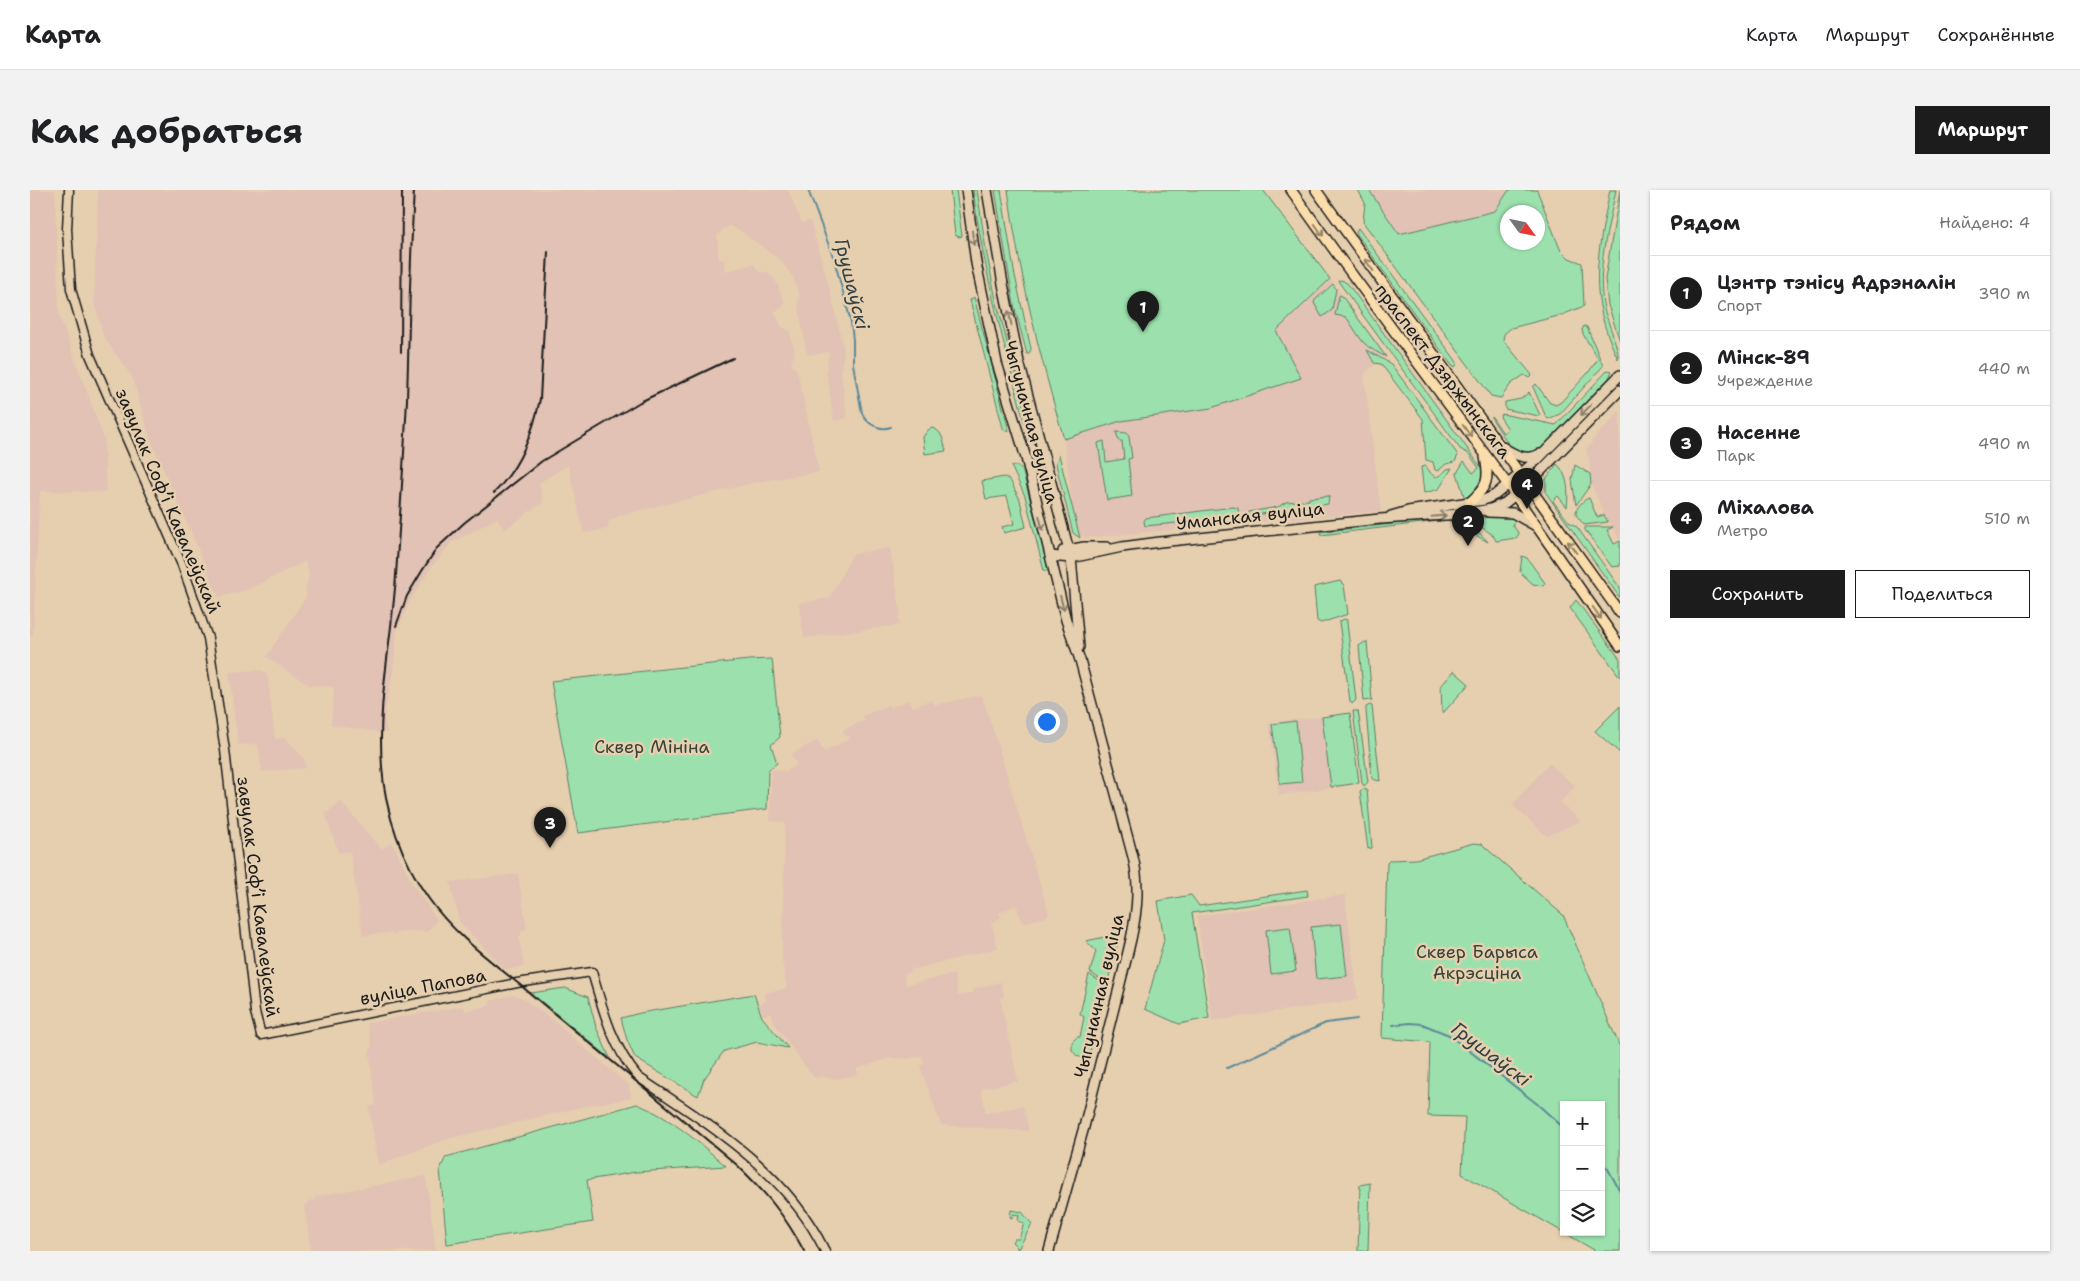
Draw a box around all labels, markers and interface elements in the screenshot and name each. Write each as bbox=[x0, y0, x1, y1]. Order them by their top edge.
text: Карта bbox=[25, 19, 101, 51]
text: Карта bbox=[1746, 23, 1797, 47]
text: Маршрут bbox=[1825, 23, 1909, 47]
text: Сохранённые bbox=[1937, 23, 2055, 47]
button: Маршрут bbox=[1915, 106, 2050, 154]
text: Как добраться bbox=[30, 107, 303, 154]
north arrow bbox=[1500, 205, 1545, 250]
text: Рядом bbox=[1670, 209, 1740, 237]
text: Найдено: 4 bbox=[1939, 212, 2030, 233]
one-way arrow bbox=[1314, 223, 1324, 237]
one-way arrow bbox=[968, 230, 978, 246]
water label: Грушаўскі bbox=[829, 236, 876, 333]
one-way arrow bbox=[1364, 258, 1374, 272]
text: Цэнтр тэнісу Адрэналін bbox=[1717, 270, 1956, 295]
street label: праспект Дзяржынскага bbox=[1369, 279, 1517, 463]
text: 1 bbox=[1682, 283, 1690, 304]
text: 390 m bbox=[1978, 283, 2030, 304]
pin: 1 bbox=[1127, 291, 1159, 332]
text: Спорт bbox=[1717, 295, 1762, 316]
one-way arrow bbox=[1005, 311, 1014, 327]
street label: Чыгуначная вуліца bbox=[998, 338, 1064, 506]
text: Мінск-89 bbox=[1717, 345, 1810, 370]
text: 2 bbox=[1680, 358, 1692, 379]
text: 440 m bbox=[1978, 358, 2030, 379]
text: Учреждение bbox=[1717, 370, 1813, 391]
street label: завулак Софʼі Кавалеўскай bbox=[110, 385, 226, 617]
one-way arrow bbox=[1580, 404, 1592, 416]
text: Насенне bbox=[1717, 420, 1801, 445]
one-way arrow bbox=[1462, 424, 1472, 438]
text: 3 bbox=[1680, 433, 1692, 454]
text: 490 m bbox=[1978, 433, 2030, 454]
text: Парк bbox=[1717, 445, 1755, 466]
pin: 4 bbox=[1511, 468, 1543, 509]
text: Міхалова bbox=[1717, 495, 1814, 520]
street label: Уманская вуліца bbox=[1175, 496, 1325, 536]
pin: 2 bbox=[1452, 505, 1484, 546]
text: 4 bbox=[1680, 508, 1692, 529]
text: 510 m bbox=[1984, 508, 2030, 529]
one-way arrow bbox=[1430, 511, 1446, 520]
one-way arrow bbox=[1037, 514, 1047, 530]
text: Метро bbox=[1717, 520, 1768, 541]
one-way arrow bbox=[1567, 540, 1577, 554]
button: Сохранить bbox=[1670, 570, 1845, 618]
button: Поделиться bbox=[1855, 570, 2030, 618]
one-way arrow bbox=[1058, 595, 1067, 611]
one-way arrow bbox=[1592, 606, 1602, 620]
your location bbox=[1034, 709, 1060, 735]
park label: Сквер Мініна bbox=[594, 735, 710, 759]
street label: завулак Софʼі Кавалеўскай bbox=[231, 775, 285, 1019]
pin: 3 bbox=[534, 807, 566, 848]
street label: Чыгуначная вуліца bbox=[1068, 912, 1130, 1080]
park label: Сквер Барыса Акрэсціна bbox=[1416, 940, 1538, 985]
street label: вуліца Папова bbox=[358, 963, 488, 1011]
water label: Грушаўскі bbox=[1446, 1016, 1536, 1092]
map controls bbox=[1560, 1101, 1605, 1236]
button: + bbox=[1560, 1101, 1605, 1146]
button: − bbox=[1560, 1146, 1605, 1191]
button: layers bbox=[1560, 1191, 1605, 1236]

